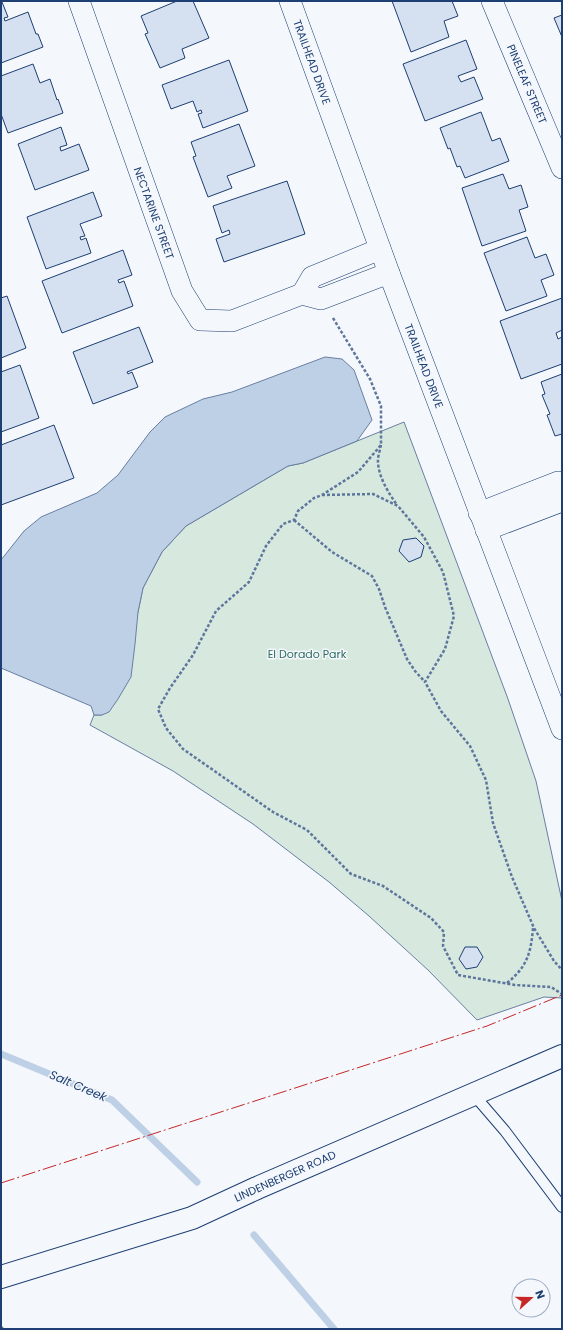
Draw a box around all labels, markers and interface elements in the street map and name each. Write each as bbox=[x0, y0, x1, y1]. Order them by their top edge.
street label: TRAILHEAD DRIVE bbox=[289, 17, 335, 107]
street label: PINELEAF STREET bbox=[503, 42, 551, 126]
street label: NECTARINE STREET bbox=[130, 165, 178, 261]
street label: TRAILHEAD DRIVE bbox=[401, 322, 447, 410]
park label: El Dorado Park bbox=[268, 646, 347, 662]
water label: Salt Creek bbox=[47, 1066, 110, 1106]
street label: LINDENBERGER ROAD bbox=[232, 1146, 339, 1206]
north arrow bbox=[511, 1278, 551, 1318]
text: N bbox=[531, 1288, 549, 1301]

